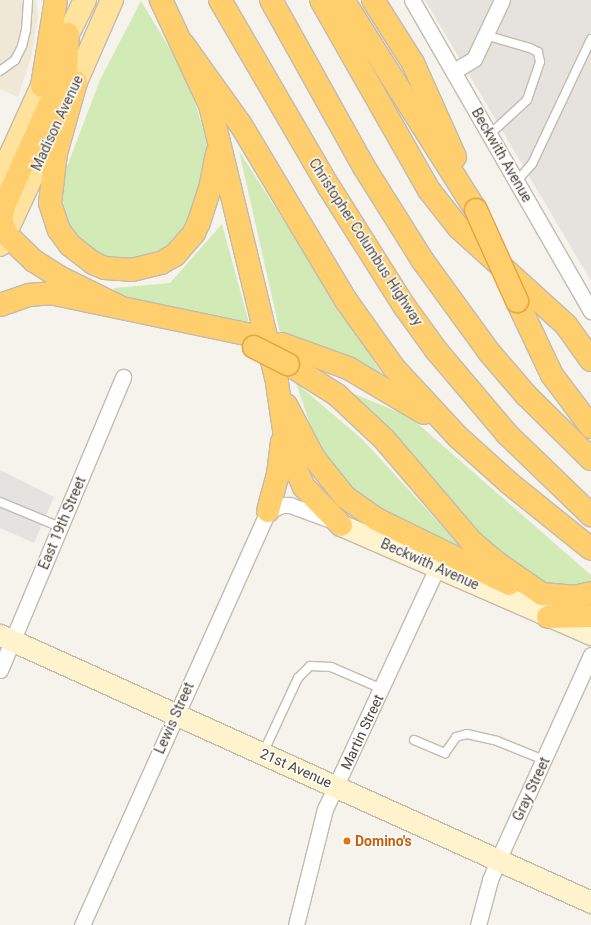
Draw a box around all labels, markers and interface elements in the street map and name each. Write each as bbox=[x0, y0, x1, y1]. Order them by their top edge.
street label: Madison Avenue bbox=[28, 73, 86, 173]
street label: Beckwith Avenue bbox=[468, 105, 536, 205]
street label: Christopher Columbus Highway bbox=[306, 155, 426, 329]
street label: East 19th Street bbox=[35, 474, 89, 572]
street label: Beckwith Avenue bbox=[378, 535, 482, 593]
street label: Lewis Street bbox=[151, 680, 197, 756]
street label: Martin Street bbox=[337, 692, 387, 772]
street label: 21st Avenue bbox=[258, 745, 334, 791]
street label: Gray Street bbox=[509, 754, 553, 824]
place label: Domino's bbox=[355, 833, 412, 849]
marker: Domino's bbox=[342, 836, 352, 846]

